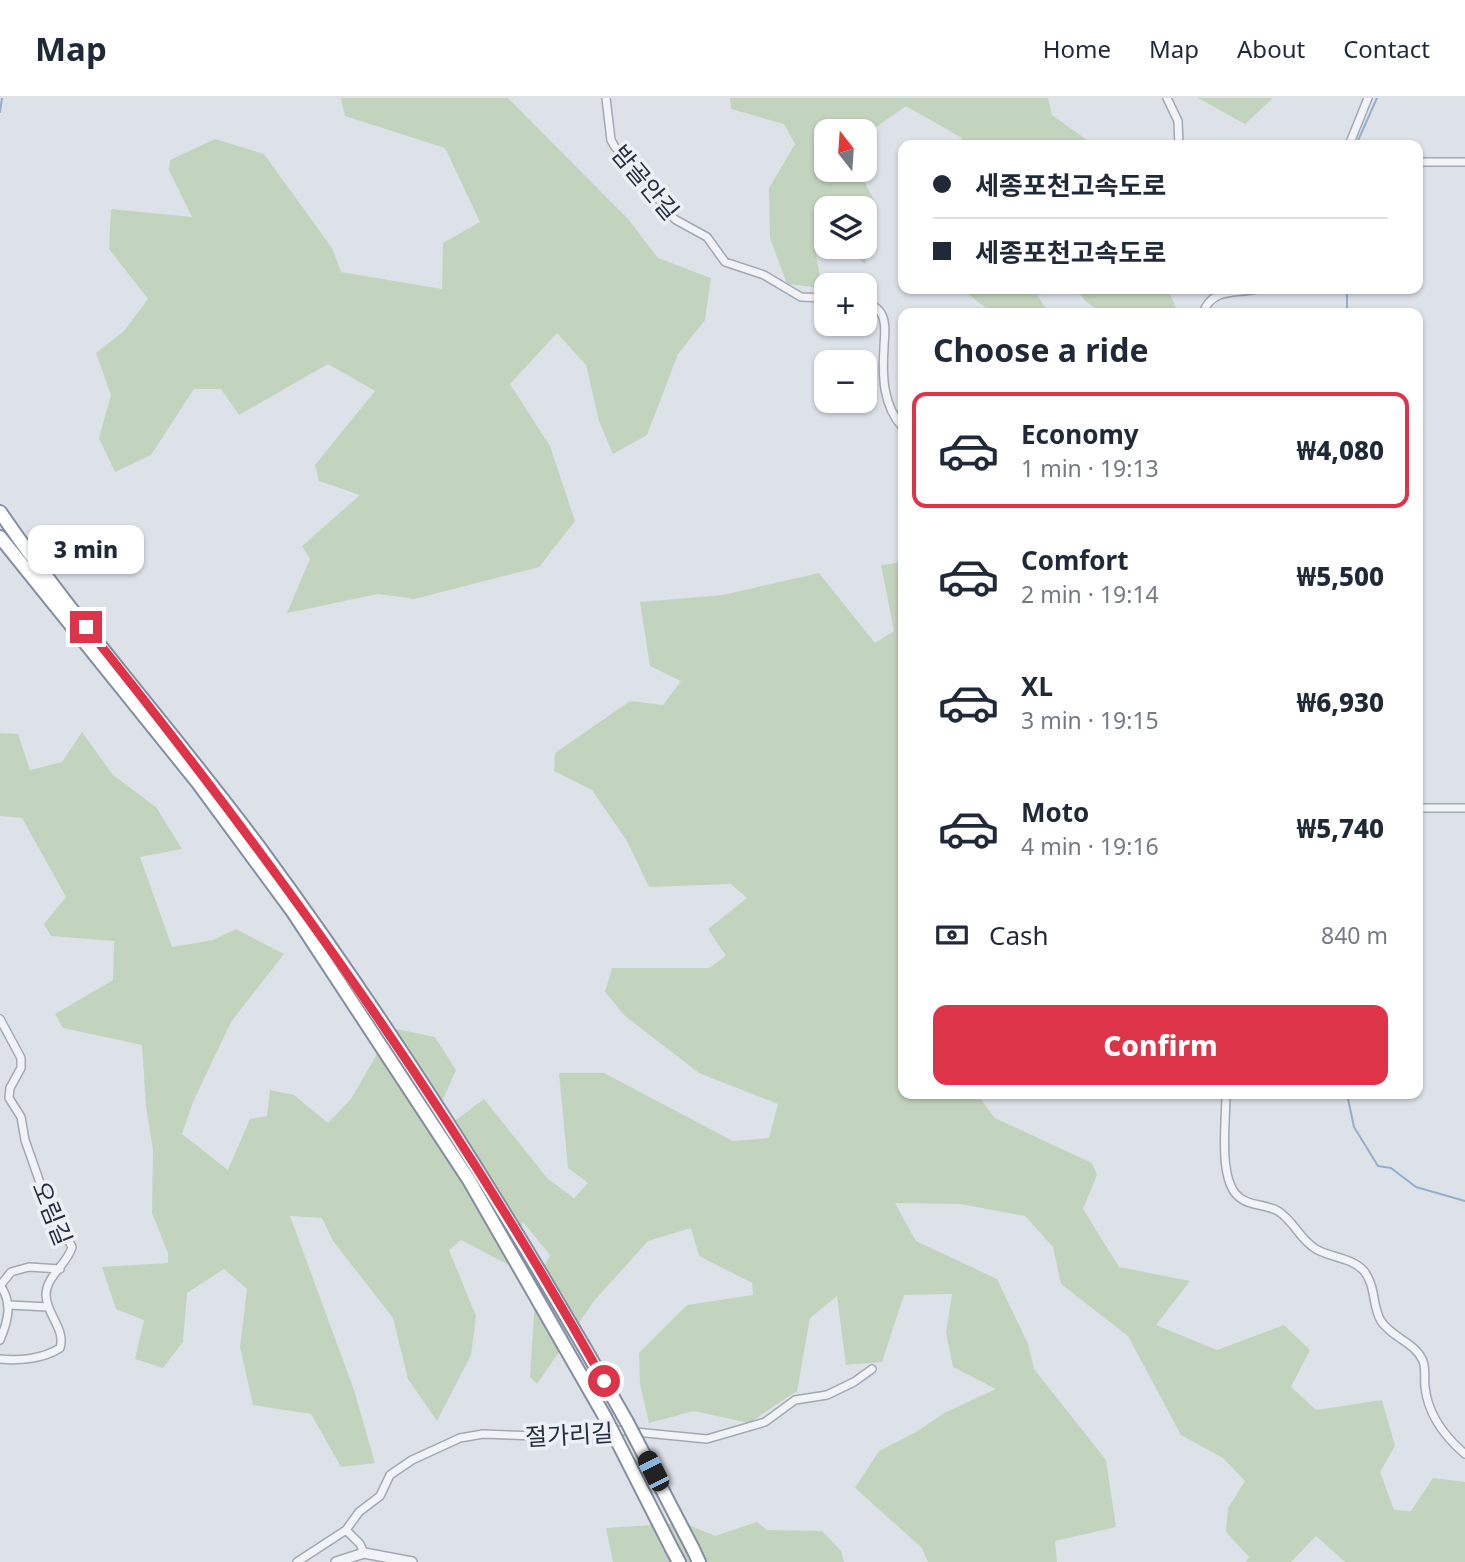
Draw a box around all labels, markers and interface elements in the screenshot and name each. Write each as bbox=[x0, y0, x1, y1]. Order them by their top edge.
text: Map bbox=[35, 26, 107, 71]
text: Home bbox=[1043, 32, 1111, 65]
text: Map bbox=[1149, 32, 1199, 65]
text: About bbox=[1237, 32, 1305, 65]
text: Contact bbox=[1343, 32, 1430, 65]
north arrow bbox=[814, 119, 877, 182]
map controls bbox=[814, 119, 877, 413]
street label: 밤골안길 bbox=[605, 138, 687, 226]
text: 세종포천고속도로 bbox=[975, 167, 1166, 203]
button: layers bbox=[814, 196, 877, 259]
text: 세종포천고속도로 bbox=[975, 234, 1166, 270]
button: + bbox=[814, 273, 877, 336]
text: Choose a ride bbox=[933, 328, 1149, 371]
button: − bbox=[814, 350, 877, 413]
text: Economy bbox=[1021, 416, 1139, 452]
icon: car bbox=[937, 419, 1000, 482]
text: ₩4,080 bbox=[1296, 432, 1384, 468]
text: 1 min · 19:13 bbox=[1021, 452, 1159, 484]
callout: 3 min bbox=[28, 526, 144, 574]
text: 3 min bbox=[54, 533, 118, 565]
text: Comfort bbox=[1021, 542, 1129, 578]
icon: car bbox=[937, 545, 1000, 608]
text: ₩5,500 bbox=[1296, 558, 1384, 594]
text: 2 min · 19:14 bbox=[1021, 578, 1159, 610]
route end bbox=[70, 611, 102, 643]
text: XL bbox=[1021, 668, 1053, 704]
icon: car bbox=[937, 671, 1000, 734]
text: ₩6,930 bbox=[1296, 684, 1384, 720]
text: 3 min · 19:15 bbox=[1021, 704, 1159, 736]
text: Moto bbox=[1021, 794, 1089, 830]
icon: car bbox=[937, 797, 1000, 860]
text: ₩5,740 bbox=[1296, 810, 1384, 846]
text: 4 min · 19:16 bbox=[1021, 830, 1159, 862]
icon: cash bbox=[933, 916, 971, 954]
text: Cash bbox=[989, 917, 1049, 953]
text: 840 m bbox=[1321, 919, 1388, 951]
button: Confirm bbox=[933, 1005, 1388, 1085]
street label: 오림길 bbox=[25, 1176, 81, 1250]
route start bbox=[588, 1365, 620, 1397]
street label: 절가리길 bbox=[524, 1415, 614, 1453]
car bbox=[635, 1448, 672, 1494]

